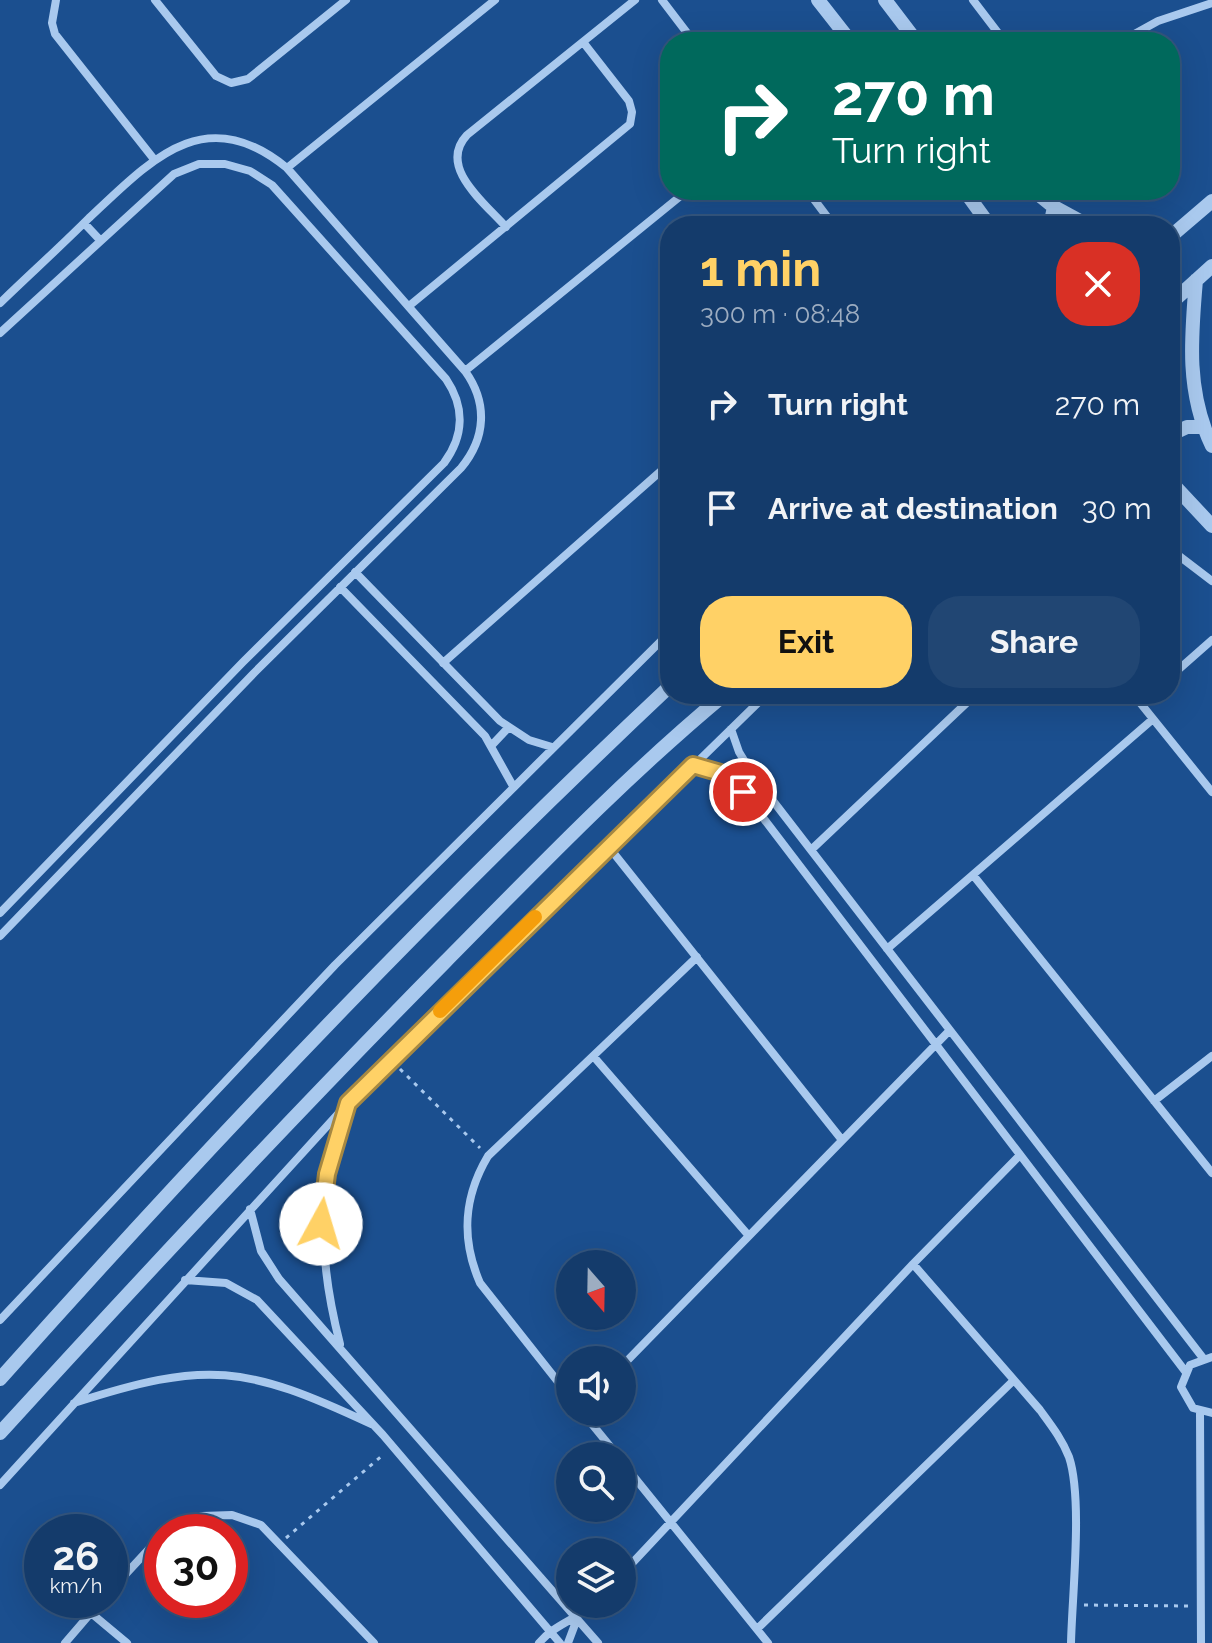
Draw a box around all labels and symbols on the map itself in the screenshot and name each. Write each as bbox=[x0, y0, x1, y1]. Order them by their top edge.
pin bbox=[709, 758, 777, 826]
position arrow bbox=[279, 1182, 363, 1266]
north arrow bbox=[556, 1250, 636, 1330]
speed limit sign: 30 bbox=[144, 1514, 248, 1618]

